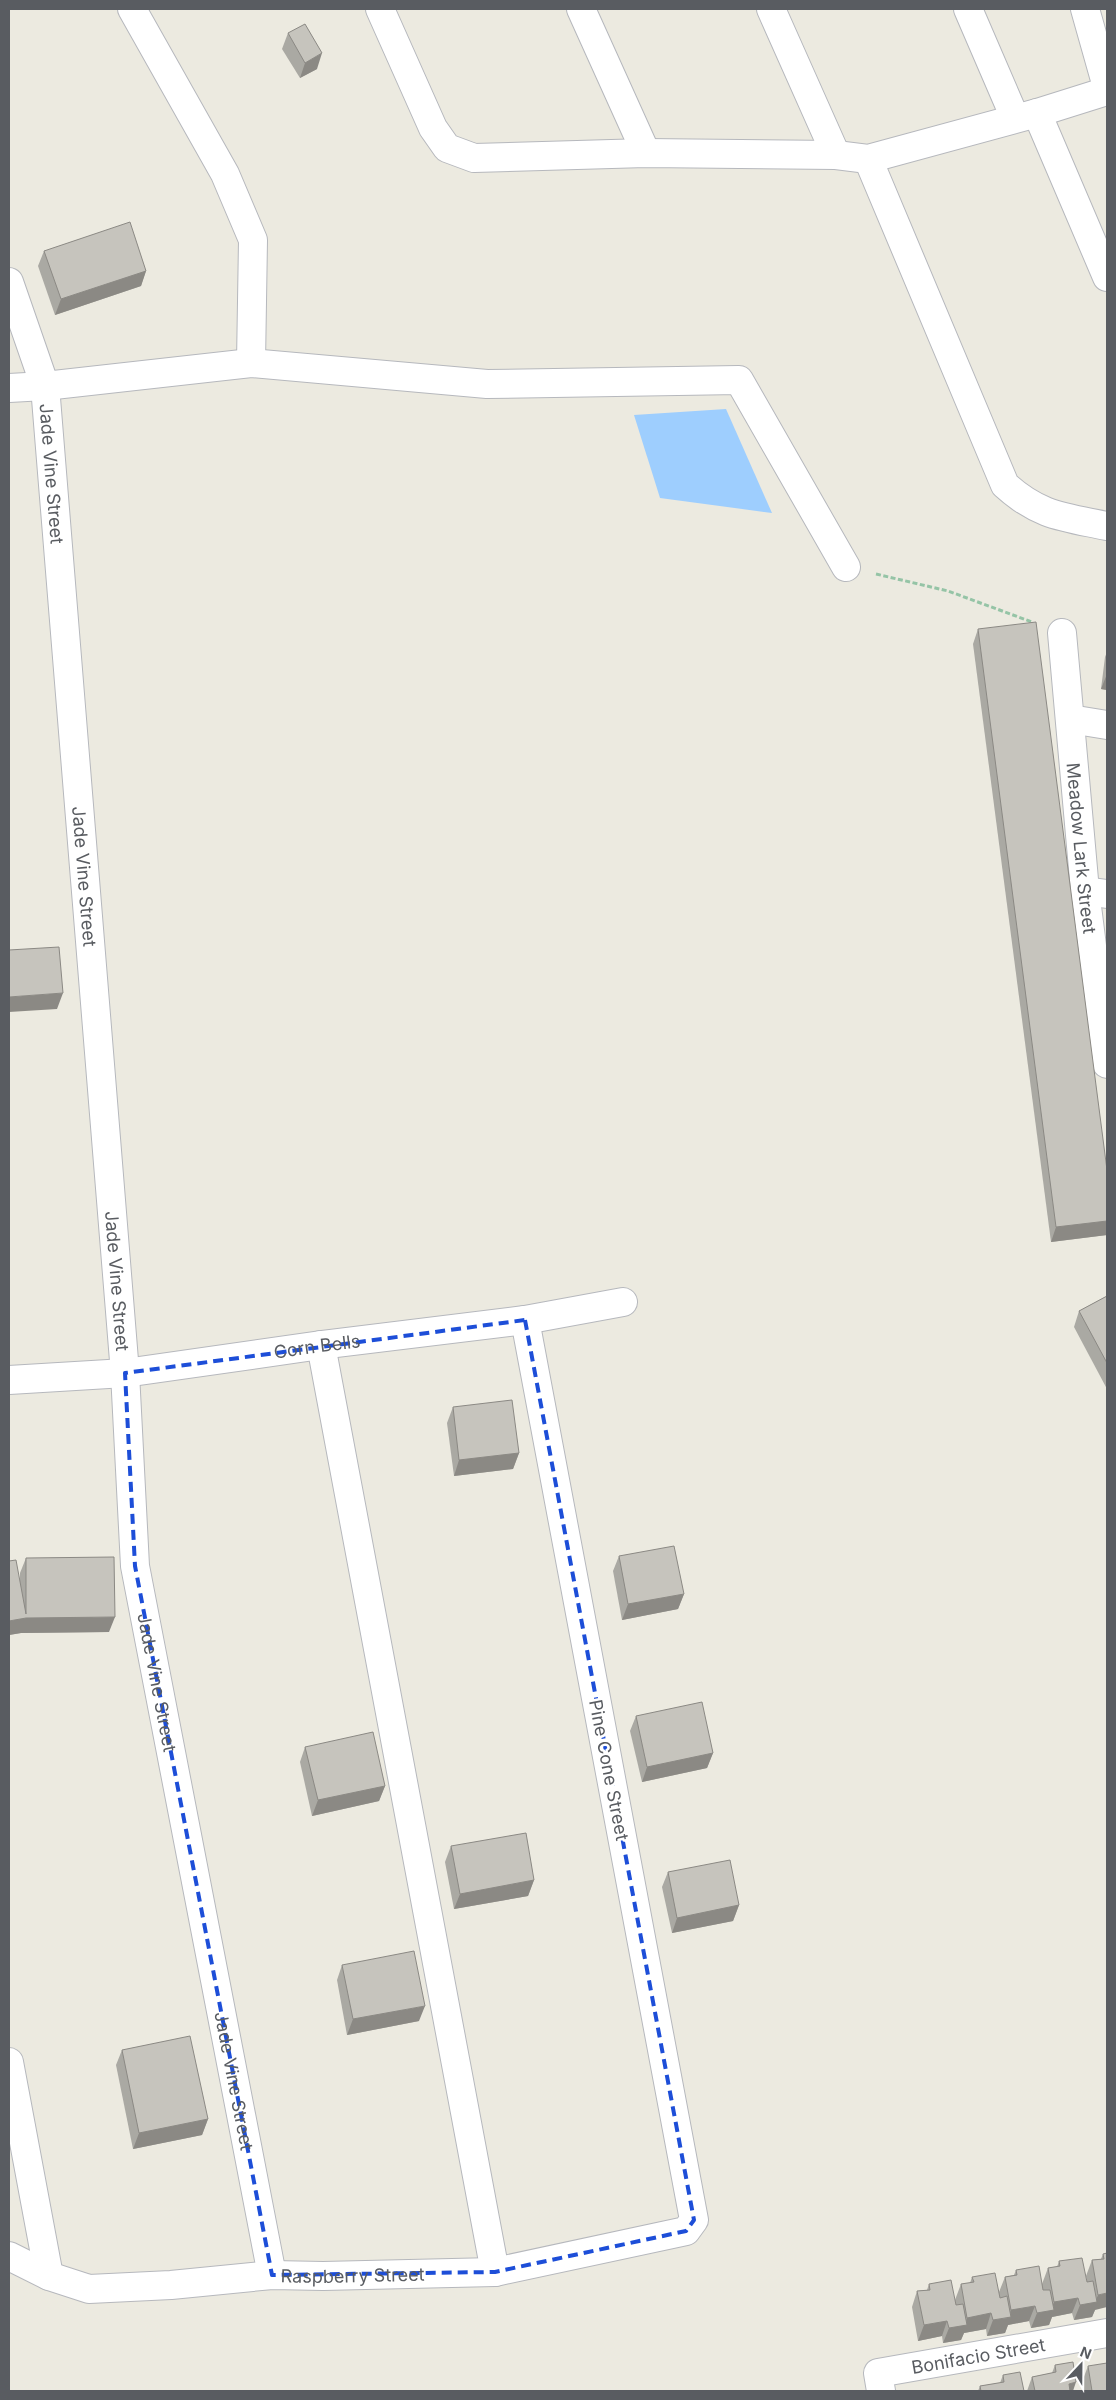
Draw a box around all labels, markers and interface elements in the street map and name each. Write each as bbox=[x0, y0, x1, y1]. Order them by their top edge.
street label: Jade Vine Street bbox=[36, 403, 68, 545]
street label: Meadow Lark Street bbox=[1063, 762, 1101, 935]
street label: Jade Vine Street bbox=[69, 805, 101, 947]
street label: Jade Vine Street bbox=[101, 1210, 134, 1352]
street label: Corn Bells bbox=[272, 1330, 361, 1362]
street label: Jade Vine Street bbox=[134, 1611, 181, 1754]
street label: Pine Cone Street bbox=[585, 1698, 633, 1842]
street label: Jade Vine Street bbox=[211, 2010, 258, 2152]
street label: Raspberry Street bbox=[281, 2263, 425, 2287]
street label: Bonifacio Street bbox=[910, 2333, 1047, 2377]
north arrow bbox=[1056, 2340, 1106, 2390]
text: N bbox=[1078, 2343, 1094, 2362]

